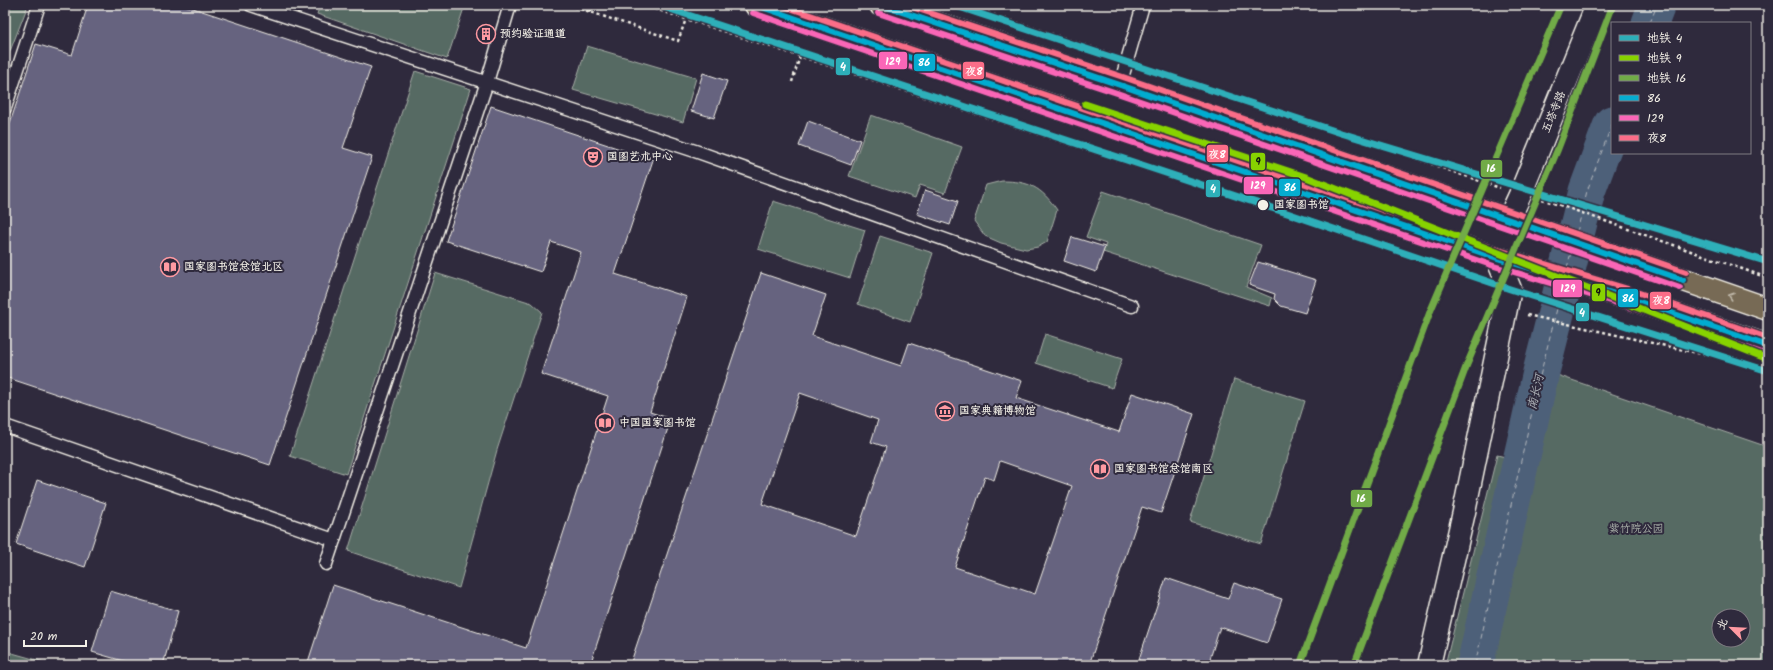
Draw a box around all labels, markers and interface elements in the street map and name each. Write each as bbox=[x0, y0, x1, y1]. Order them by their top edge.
legend bbox=[1611, 22, 1751, 154]
building icon: 预约验证通道 bbox=[475, 23, 497, 45]
place label: 预约验证通道 bbox=[500, 25, 566, 43]
text: 地铁 4 bbox=[1647, 29, 1683, 48]
text: 地铁 9 bbox=[1647, 49, 1682, 68]
line badge: 129 bbox=[878, 51, 908, 70]
text: 129 bbox=[885, 53, 901, 71]
line badge: 86 bbox=[913, 53, 936, 72]
text: 86 bbox=[918, 54, 930, 72]
line badge: 4 bbox=[835, 57, 851, 76]
text: 4 bbox=[840, 58, 846, 76]
line badge: 夜8 bbox=[962, 61, 985, 80]
text: 夜8 bbox=[965, 63, 983, 81]
text: 地铁 16 bbox=[1647, 69, 1686, 88]
street label: 五塔寺路 bbox=[1537, 88, 1571, 136]
text: 86 bbox=[1647, 89, 1661, 108]
text: 129 bbox=[1647, 109, 1664, 128]
text: 夜8 bbox=[1647, 129, 1667, 148]
line badge: 夜8 bbox=[1206, 144, 1229, 163]
theatre icon: 国图艺术中心 bbox=[582, 146, 604, 168]
text: 夜8 bbox=[1208, 146, 1226, 164]
place label: 国图艺术中心 bbox=[607, 148, 673, 166]
line badge: 9 bbox=[1250, 152, 1266, 171]
text: 9 bbox=[1255, 153, 1261, 171]
line badge: 16 bbox=[1480, 159, 1503, 178]
text: 16 bbox=[1486, 160, 1496, 178]
line badge: 129 bbox=[1243, 176, 1274, 195]
text: 129 bbox=[1250, 177, 1266, 195]
line badge: 86 bbox=[1278, 178, 1301, 197]
line badge: 4 bbox=[1205, 179, 1221, 198]
text: 86 bbox=[1284, 179, 1296, 197]
text: 4 bbox=[1210, 180, 1216, 198]
place label: 国家图书馆 bbox=[1274, 196, 1329, 214]
marker: 国家图书馆 bbox=[1256, 198, 1270, 212]
library icon: 国家图书馆总馆北区 bbox=[159, 256, 181, 278]
place label: 国家图书馆总馆北区 bbox=[184, 258, 283, 276]
line badge: 129 bbox=[1552, 279, 1583, 298]
text: 129 bbox=[1560, 280, 1576, 298]
line badge: 9 bbox=[1591, 283, 1606, 302]
text: 9 bbox=[1595, 284, 1601, 302]
line badge: 86 bbox=[1617, 288, 1639, 308]
text: 86 bbox=[1622, 290, 1634, 308]
line badge: 夜8 bbox=[1649, 291, 1672, 310]
text: 夜8 bbox=[1652, 292, 1670, 310]
one-way arrow bbox=[1728, 293, 1735, 301]
line badge: 4 bbox=[1575, 302, 1590, 322]
text: 4 bbox=[1579, 304, 1585, 322]
water label: 南长河 bbox=[1523, 370, 1550, 412]
museum icon: 国家典籍博物馆 bbox=[934, 400, 956, 422]
place label: 国家典籍博物馆 bbox=[959, 402, 1036, 420]
library icon: 中国国家图书馆 bbox=[594, 412, 616, 434]
place label: 中国国家图书馆 bbox=[619, 414, 696, 432]
library icon: 国家图书馆总馆南区 bbox=[1089, 458, 1111, 480]
place label: 国家图书馆总馆南区 bbox=[1114, 460, 1213, 478]
line badge: 16 bbox=[1350, 489, 1373, 508]
text: 16 bbox=[1356, 490, 1366, 508]
park label: 紫竹院公园 bbox=[1609, 520, 1664, 538]
north arrow bbox=[1711, 608, 1751, 648]
text: 北 bbox=[1712, 616, 1733, 633]
scale bar bbox=[24, 622, 86, 648]
text: 20 m bbox=[30, 627, 58, 646]

